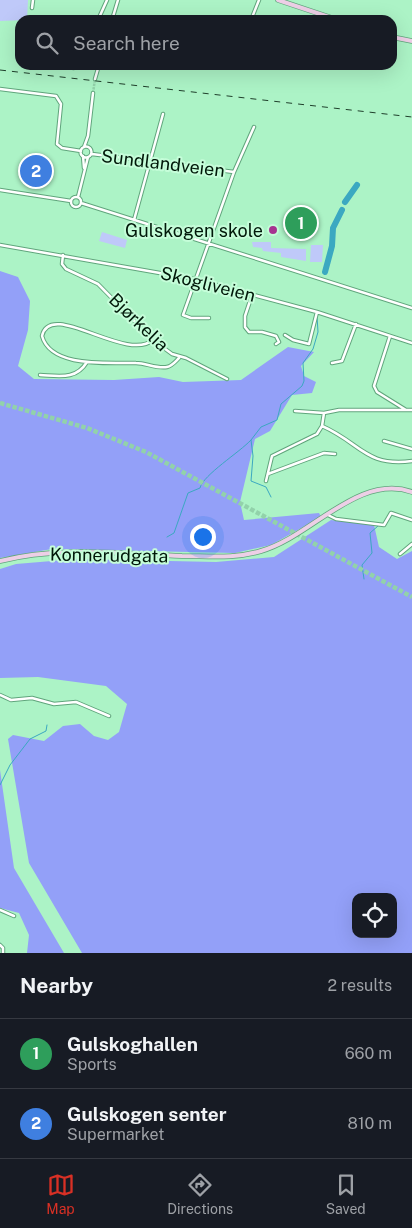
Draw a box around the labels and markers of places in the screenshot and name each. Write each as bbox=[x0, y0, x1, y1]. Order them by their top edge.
pin: 2 bbox=[20, 152, 52, 190]
pin: 1 bbox=[285, 204, 317, 242]
place label: Gulskogen skole bbox=[125, 220, 263, 241]
marker: Gulskogen skole bbox=[267, 224, 279, 236]

